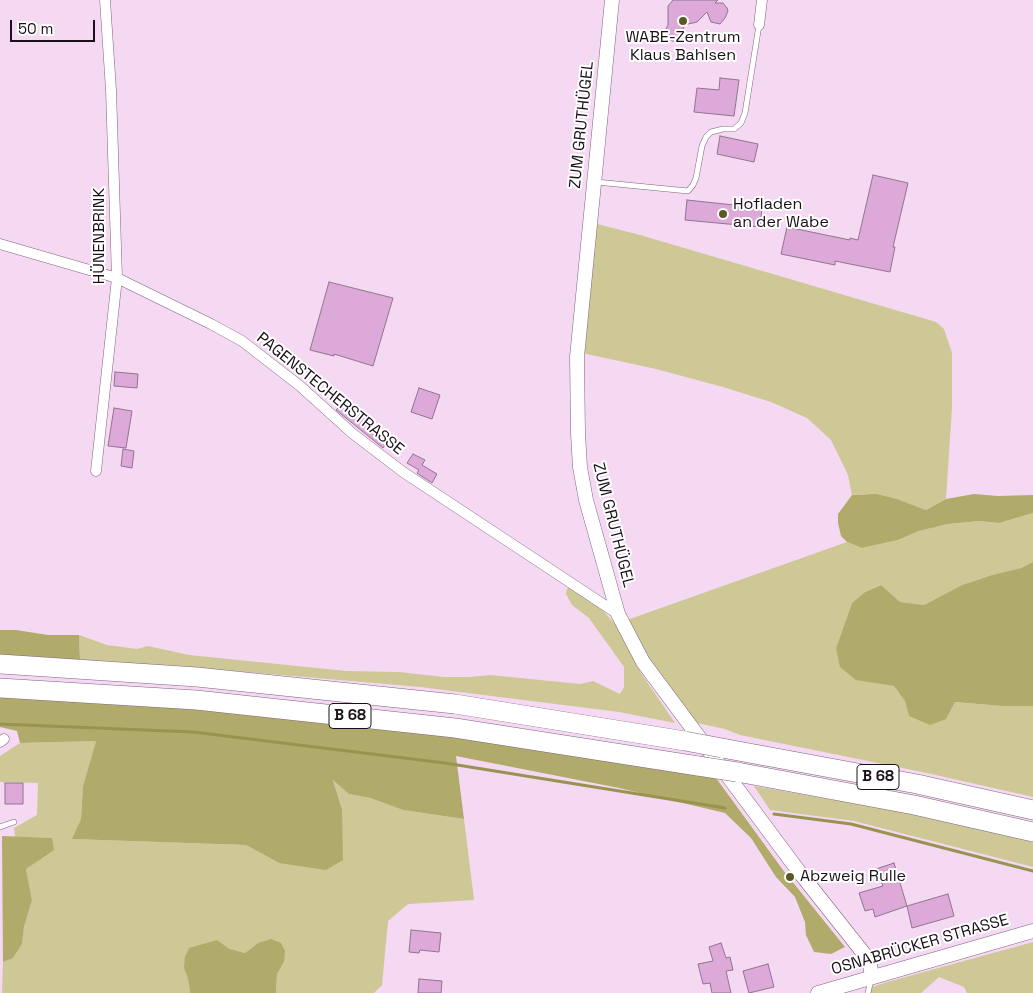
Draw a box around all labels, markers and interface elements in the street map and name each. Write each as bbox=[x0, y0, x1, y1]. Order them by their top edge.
scale bar bbox=[12, 10, 98, 42]
marker: WABE-Zentrum Klaus Bahlsen bbox=[677, 15, 689, 27]
text: 50 m bbox=[18, 19, 53, 38]
place label: WABE-Zentrum Klaus Bahlsen bbox=[626, 28, 740, 66]
street label: ZUM GRUTHÜGEL bbox=[566, 60, 598, 190]
street label: HÜNENBRINK bbox=[90, 188, 110, 284]
place label: Hofladen an der Wabe bbox=[733, 195, 829, 233]
marker: Hofladen an der Wabe bbox=[717, 208, 729, 220]
street label: PAGENSTECHERSTRASSE bbox=[252, 329, 408, 459]
street label: ZUM GRUTHÜGEL bbox=[588, 461, 638, 589]
road number: B 68 bbox=[329, 704, 371, 728]
road number: B 68 bbox=[857, 764, 899, 790]
place label: Abzweig Rulle bbox=[800, 867, 906, 887]
marker: Abzweig Rulle bbox=[784, 871, 796, 883]
street label: OSNABRÜCKER STRASSE bbox=[829, 911, 1011, 979]

